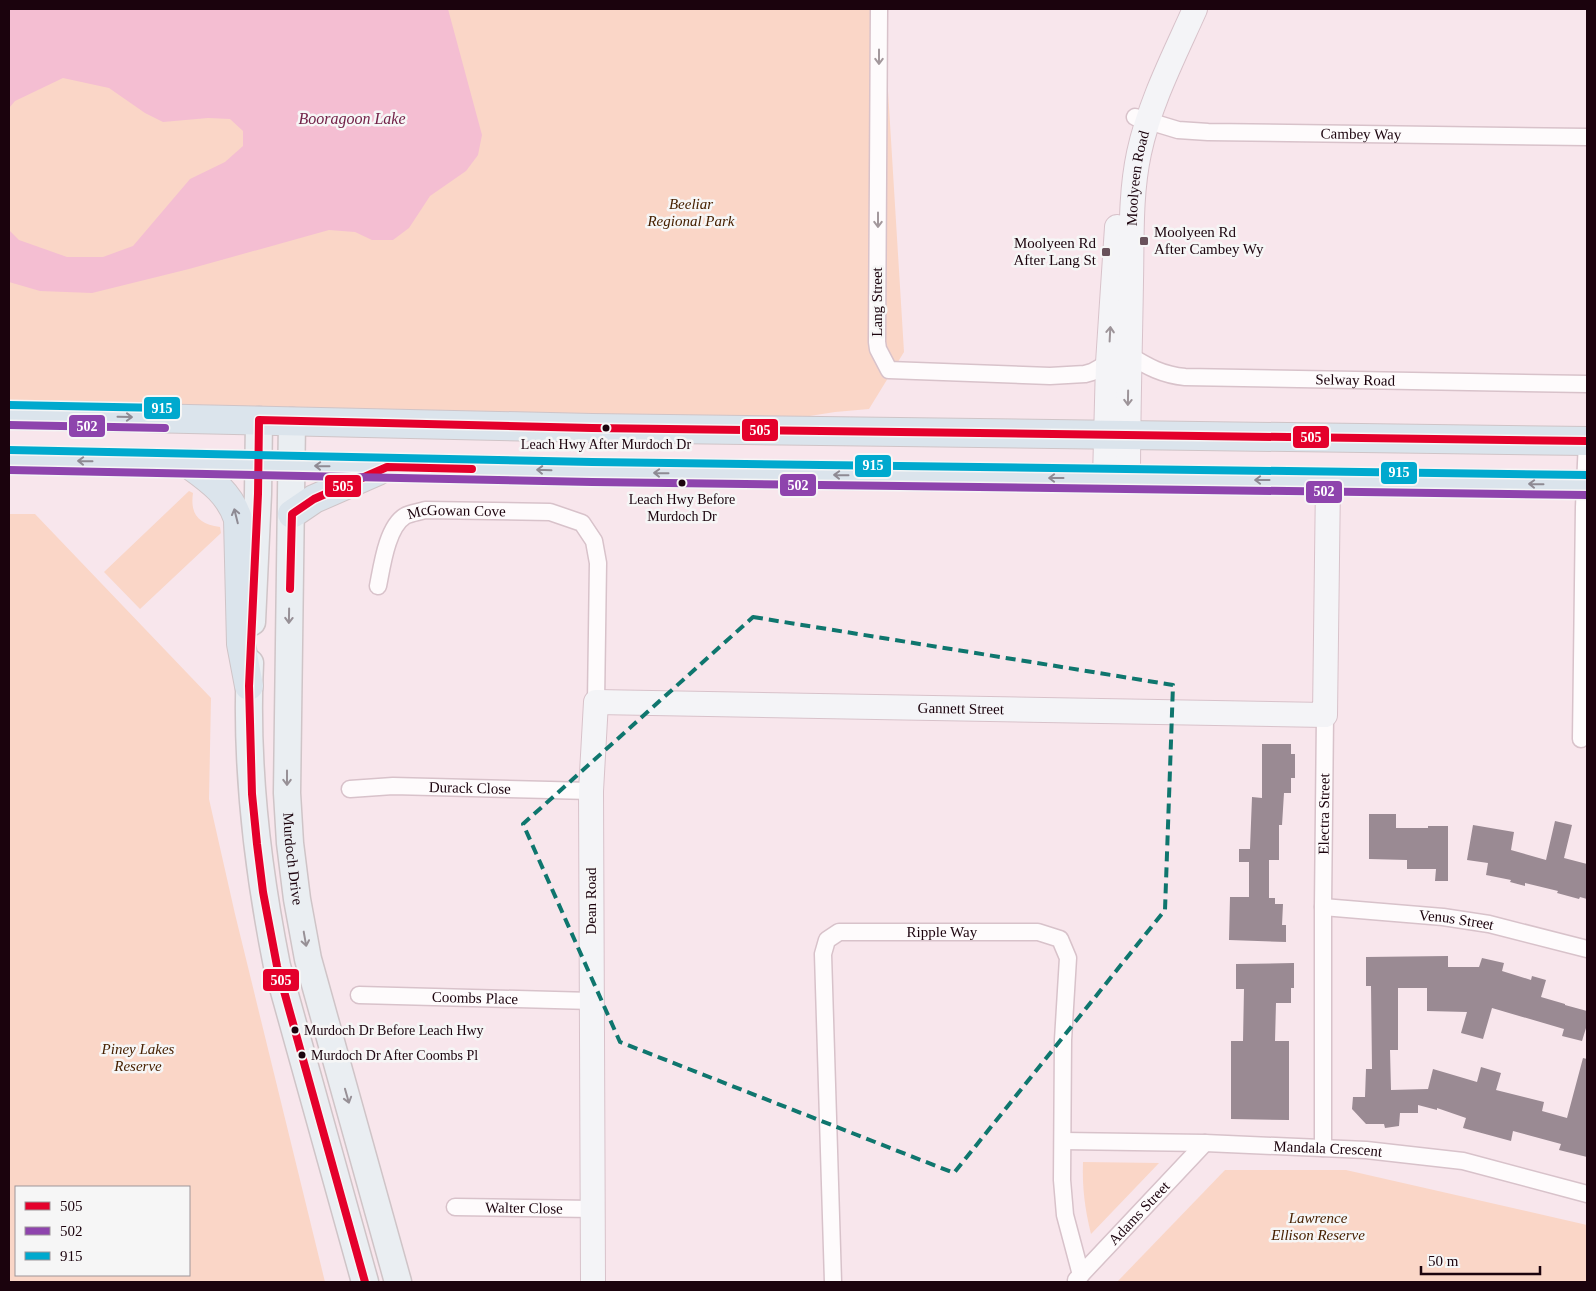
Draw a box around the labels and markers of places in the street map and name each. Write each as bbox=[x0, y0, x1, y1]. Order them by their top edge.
place label: Moolyeen Rd After Cambey Wy bbox=[1154, 224, 1264, 257]
place label: Moolyeen Rd After Lang St bbox=[1014, 235, 1097, 268]
marker: Moolyeen Rd After Cambey Wy bbox=[1138, 235, 1150, 247]
marker: Moolyeen Rd After Lang St bbox=[1100, 246, 1112, 258]
marker: Leach Hwy After Murdoch Dr bbox=[601, 423, 611, 433]
place label: Leach Hwy After Murdoch Dr bbox=[521, 437, 691, 452]
marker: Leach Hwy Before Murdoch Dr bbox=[677, 478, 687, 488]
place label: Leach Hwy Before Murdoch Dr bbox=[629, 492, 735, 524]
place label: Murdoch Dr Before Leach Hwy bbox=[304, 1023, 484, 1038]
marker: Murdoch Dr Before Leach Hwy bbox=[290, 1025, 300, 1035]
place label: Murdoch Dr After Coombs Pl bbox=[311, 1048, 478, 1063]
marker: Murdoch Dr After Coombs Pl bbox=[297, 1050, 307, 1060]

